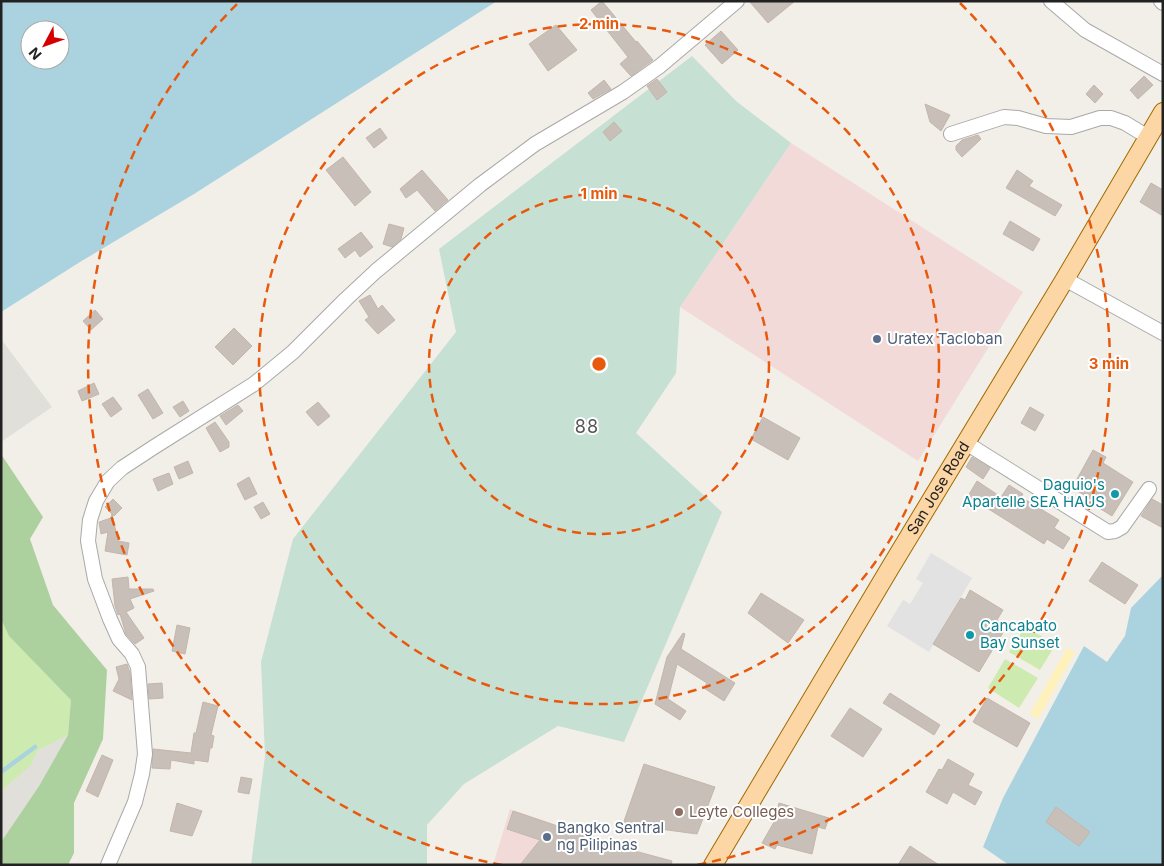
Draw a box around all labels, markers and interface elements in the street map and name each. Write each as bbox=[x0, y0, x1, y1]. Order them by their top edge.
text: 2 min bbox=[579, 14, 619, 33]
north arrow bbox=[20, 20, 70, 70]
text: N bbox=[25, 44, 45, 63]
text: 1 min bbox=[580, 184, 618, 203]
place label: Uratex Tacloban bbox=[887, 329, 1003, 348]
marker: Uratex Tacloban bbox=[871, 333, 883, 345]
text: 3 min bbox=[1089, 354, 1129, 373]
centre of rings bbox=[590, 355, 608, 373]
district label: 88 bbox=[575, 416, 599, 437]
street label: San Jose Road bbox=[902, 438, 973, 538]
place label: Daguio's Apartelle SEA HAUS bbox=[962, 475, 1105, 511]
marker: Daguio's Apartelle SEA HAUS bbox=[1109, 488, 1121, 500]
place label: Cancabato Bay Sunset bbox=[980, 616, 1060, 652]
marker: Cancabato Bay Sunset bbox=[964, 629, 976, 641]
place label: Leyte Colleges bbox=[689, 802, 794, 821]
marker: Leyte Colleges bbox=[673, 806, 685, 818]
place label: Bangko Sentral ng Pilipinas bbox=[557, 818, 664, 854]
marker: Bangko Sentral ng Pilipinas bbox=[541, 831, 553, 843]

